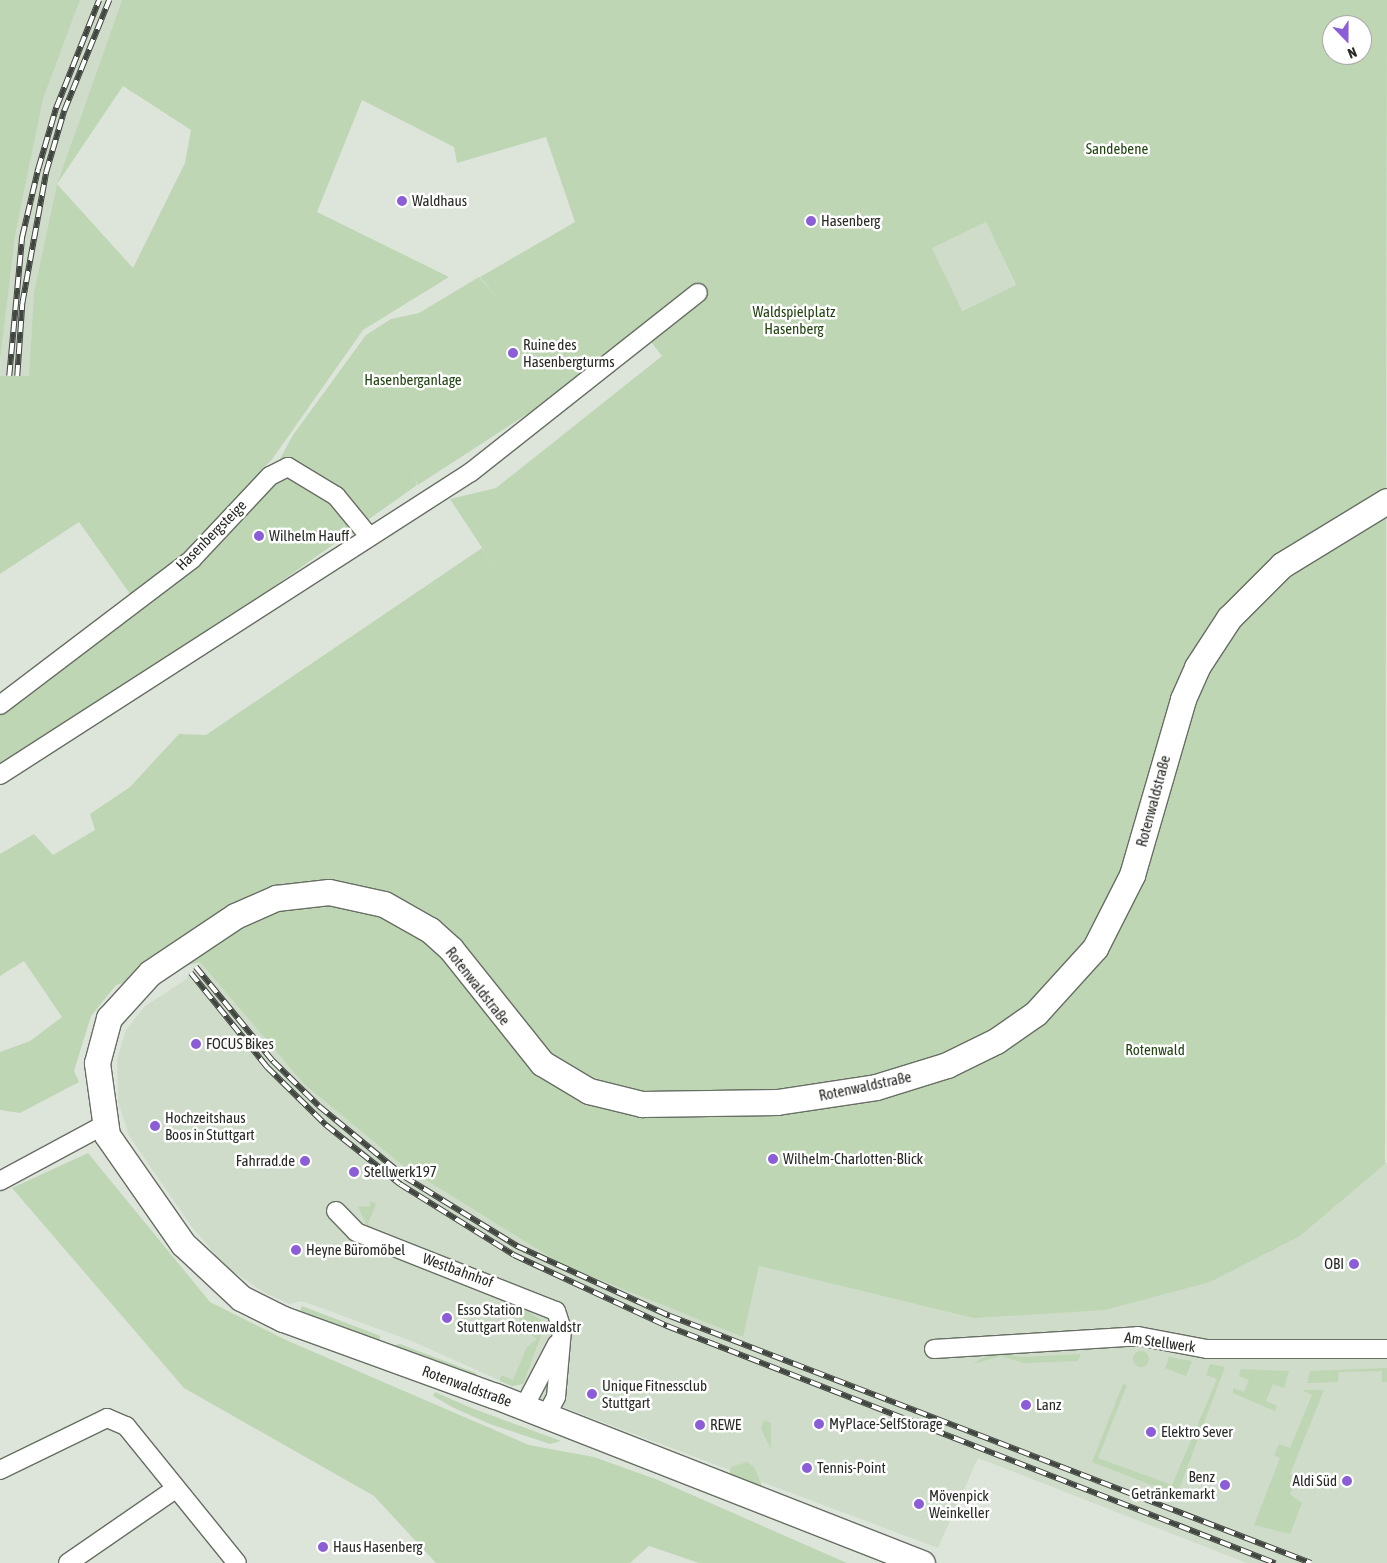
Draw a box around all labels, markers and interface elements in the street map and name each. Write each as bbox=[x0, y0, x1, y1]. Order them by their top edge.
north arrow bbox=[1322, 15, 1372, 65]
text: N bbox=[1345, 44, 1359, 62]
park label: Sandebene bbox=[1086, 140, 1148, 158]
place label: Waldhaus bbox=[412, 192, 467, 210]
marker: Waldhaus bbox=[396, 195, 408, 207]
place label: Hasenberg bbox=[821, 212, 880, 230]
marker: Hasenberg bbox=[805, 215, 817, 227]
park label: Waldspielplatz Hasenberg bbox=[753, 302, 835, 337]
place label: Ruine des Hasenbergturms bbox=[523, 335, 614, 370]
marker: Ruine des Hasenbergturms bbox=[507, 347, 519, 359]
park label: Hasenberganlage bbox=[364, 371, 462, 389]
street label: Hasenbergsteige bbox=[172, 496, 250, 574]
place label: Wilhelm Hauff bbox=[269, 527, 349, 545]
marker: Wilhelm Hauff bbox=[253, 530, 265, 542]
street label: Rotenwaldstraße bbox=[1132, 753, 1174, 849]
street label: Rotenwaldstraße bbox=[442, 943, 514, 1029]
place label: FOCUS Bikes bbox=[206, 1035, 274, 1053]
marker: FOCUS Bikes bbox=[190, 1038, 202, 1050]
park label: Rotenwald bbox=[1125, 1041, 1185, 1059]
street label: Rotenwaldstraße bbox=[817, 1067, 913, 1105]
place label: Hochzeitshaus Boos in Stuttgart bbox=[165, 1108, 255, 1143]
marker: Hochzeitshaus Boos in Stuttgart bbox=[149, 1120, 161, 1132]
place label: Wilhelm-Charlotten-Blick bbox=[783, 1150, 923, 1168]
place label: Fahrrad.de bbox=[236, 1152, 295, 1170]
marker: Wilhelm-Charlotten-Blick bbox=[767, 1153, 779, 1165]
marker: Fahrrad.de bbox=[299, 1155, 311, 1167]
place label: Stellwerk197 bbox=[364, 1163, 437, 1181]
marker: Stellwerk197 bbox=[348, 1166, 360, 1178]
place label: Heyne Büromöbel bbox=[306, 1241, 405, 1259]
marker: Heyne Büromöbel bbox=[290, 1244, 302, 1256]
street label: Westbahnhof bbox=[420, 1249, 496, 1291]
place label: OBI bbox=[1324, 1255, 1344, 1273]
marker: OBI bbox=[1348, 1258, 1360, 1270]
place label: Esso Station Stuttgart Rotenwaldstr bbox=[457, 1300, 581, 1335]
marker: Esso Station Stuttgart Rotenwaldstr bbox=[441, 1312, 453, 1324]
street label: Am Stellwerk bbox=[1123, 1328, 1197, 1356]
street label: Rotenwaldstraße bbox=[420, 1361, 514, 1411]
place label: Unique Fitnessclub Stuttgart bbox=[602, 1376, 707, 1411]
marker: Unique Fitnessclub Stuttgart bbox=[586, 1388, 598, 1400]
place label: Lanz bbox=[1036, 1396, 1061, 1414]
marker: Lanz bbox=[1020, 1399, 1032, 1411]
place label: MyPlace-SelfStorage bbox=[829, 1415, 942, 1433]
place label: REWE bbox=[710, 1416, 741, 1434]
marker: MyPlace-SelfStorage bbox=[813, 1418, 825, 1430]
marker: REWE bbox=[694, 1419, 706, 1431]
place label: Elektro Sever bbox=[1161, 1423, 1233, 1441]
marker: Elektro Sever bbox=[1145, 1426, 1157, 1438]
place label: Tennis-Point bbox=[817, 1459, 886, 1477]
marker: Tennis-Point bbox=[801, 1462, 813, 1474]
place label: Benz Getränkemarkt bbox=[1131, 1467, 1215, 1502]
place label: Aldi Süd bbox=[1293, 1472, 1337, 1490]
marker: Aldi Süd bbox=[1341, 1475, 1353, 1487]
marker: Benz Getränkemarkt bbox=[1219, 1479, 1231, 1491]
place label: Mövenpick Weinkeller bbox=[929, 1486, 989, 1521]
marker: Mövenpick Weinkeller bbox=[913, 1498, 925, 1510]
place label: Haus Hasenberg bbox=[333, 1538, 423, 1556]
marker: Haus Hasenberg bbox=[317, 1541, 329, 1553]

